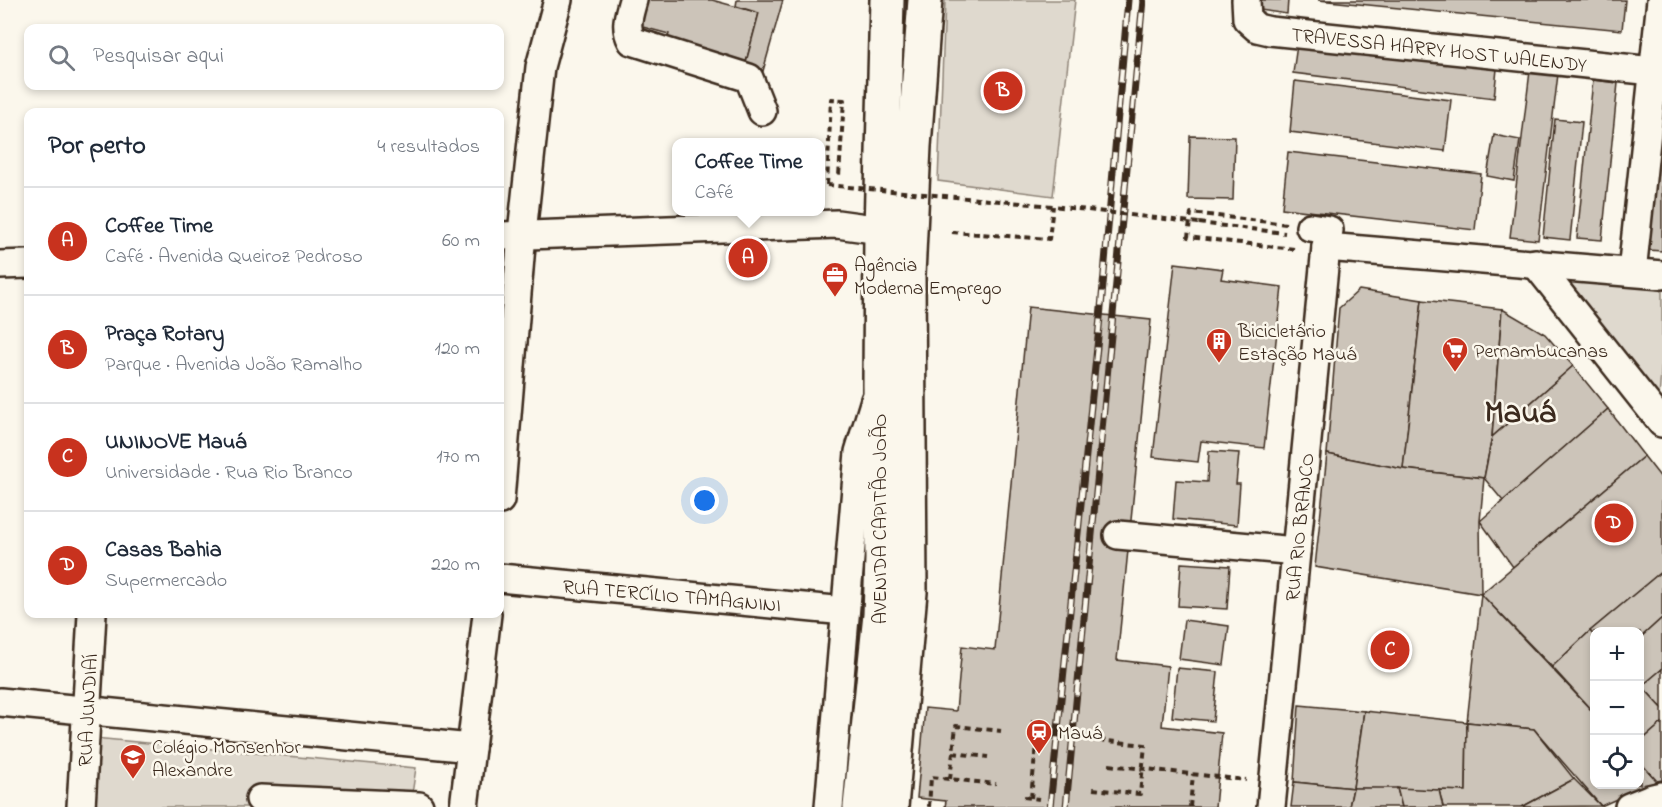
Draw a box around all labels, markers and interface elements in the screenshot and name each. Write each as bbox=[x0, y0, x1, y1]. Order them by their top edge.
street label: TRAVESSA HARRY HOST WALENDY bbox=[1290, 22, 1588, 81]
search box bbox=[24, 24, 504, 90]
icon: search bbox=[45, 41, 78, 74]
text: Pesquisar aqui bbox=[93, 41, 224, 73]
pin: B bbox=[984, 68, 1022, 113]
text: Por perto bbox=[48, 128, 146, 166]
text: 4 resultados bbox=[377, 133, 480, 162]
popup bbox=[672, 138, 825, 216]
text: Coffee Time bbox=[694, 147, 803, 179]
text: Café bbox=[694, 179, 733, 208]
text: Coffee Time bbox=[105, 211, 213, 243]
text: A bbox=[61, 227, 74, 256]
text: 60 m bbox=[442, 227, 480, 256]
pin: A bbox=[728, 236, 768, 280]
text: Café · Avenida Queiroz Pedroso bbox=[105, 243, 363, 272]
place label: Agência Moderna Emprego bbox=[854, 252, 1002, 305]
office icon: Agência Moderna Emprego bbox=[820, 260, 850, 298]
place label: Bicicletário Estação Mauá bbox=[1237, 318, 1357, 370]
text: Praça Rotary bbox=[105, 319, 224, 351]
building icon: Bicicletário Estação Mauá bbox=[1204, 326, 1234, 364]
text: B bbox=[61, 335, 74, 364]
text: 120 m bbox=[435, 335, 480, 364]
supermarket icon: Pernambucanas bbox=[1440, 335, 1470, 373]
place label: Pernambucanas bbox=[1474, 338, 1608, 367]
text: Parque · Avenida João Ramalho bbox=[105, 351, 363, 380]
district label: Mauá bbox=[1484, 391, 1556, 438]
street label: AVENIDA CAPITÃO JOÃO bbox=[867, 414, 896, 624]
text: UNINOVE Mauá bbox=[105, 427, 246, 459]
text: C bbox=[62, 443, 73, 472]
text: 170 m bbox=[436, 443, 480, 472]
street label: RUA RIO BRANCO bbox=[1279, 452, 1324, 603]
text: Universidade · Rua Rio Branco bbox=[105, 459, 353, 488]
your location bbox=[690, 486, 719, 515]
pin: D bbox=[1594, 500, 1634, 546]
text: Casas Bahia bbox=[105, 535, 222, 567]
text: D bbox=[60, 551, 75, 580]
text: 220 m bbox=[431, 551, 480, 580]
text: Supermercado bbox=[105, 567, 227, 596]
street label: RUA TERCÍLIO TAMAGNINI bbox=[561, 574, 782, 621]
map controls bbox=[1590, 627, 1644, 789]
button: + bbox=[1590, 627, 1644, 681]
pin: C bbox=[1370, 628, 1410, 672]
street label: RUA JUNDIAÍ bbox=[72, 653, 107, 767]
button: − bbox=[1590, 681, 1644, 735]
station icon: Mauá bbox=[1024, 717, 1054, 755]
place label: Mauá bbox=[1058, 720, 1102, 749]
place label: Colégio Monsenhor Alexandre bbox=[152, 734, 301, 786]
button: locate bbox=[1590, 735, 1644, 789]
school or university icon: Colégio Monsenhor Alexandre bbox=[118, 742, 148, 780]

